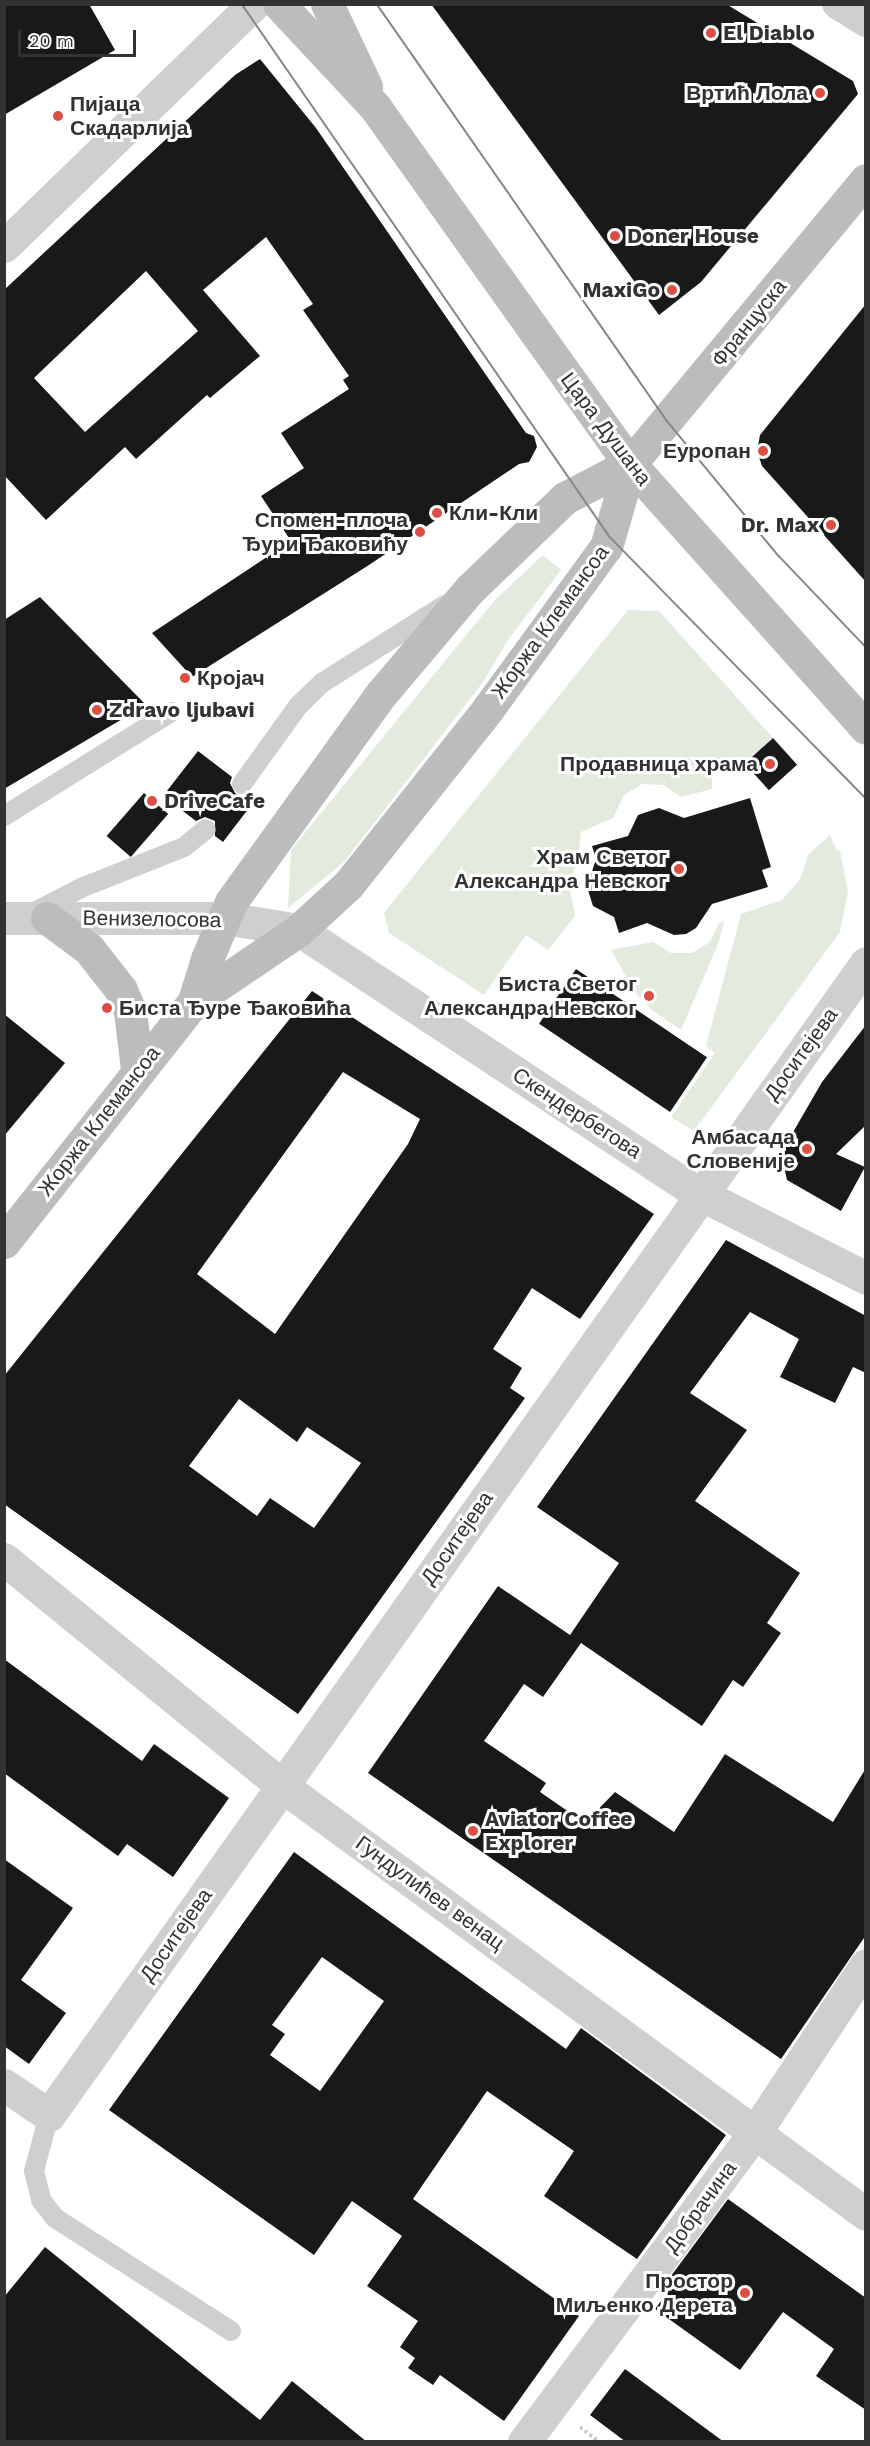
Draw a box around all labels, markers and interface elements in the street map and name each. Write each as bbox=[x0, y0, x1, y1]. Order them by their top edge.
scale bar bbox=[21, 18, 140, 56]
place label: El Diablo bbox=[723, 20, 815, 46]
marker: El Diablo bbox=[704, 26, 718, 40]
text: 20 m bbox=[29, 30, 74, 51]
place label: Вртић Лола bbox=[686, 80, 808, 106]
marker: Вртић Лола bbox=[813, 86, 827, 100]
place label: Пијаца Скадарлија bbox=[70, 91, 188, 141]
marker: Пијаца Скадарлија bbox=[51, 109, 65, 123]
place label: Doner House bbox=[627, 223, 759, 249]
marker: Doner House bbox=[608, 229, 622, 243]
street label: Француска bbox=[706, 274, 792, 372]
place label: MaxiGo bbox=[583, 277, 660, 303]
marker: MaxiGo bbox=[665, 283, 679, 297]
street label: Цара Душана bbox=[555, 367, 657, 491]
place label: Еуропан bbox=[663, 438, 751, 464]
marker: Еуропан bbox=[756, 444, 770, 458]
place label: Кли-Кли bbox=[449, 500, 538, 526]
marker: Кли-Кли bbox=[430, 506, 444, 520]
place label: Спомен-плоча Ђури Ђаковићу bbox=[243, 507, 408, 557]
place label: Dr. Max bbox=[741, 512, 819, 538]
marker: Dr. Max bbox=[824, 518, 838, 532]
marker: Спомен-плоча Ђури Ђаковићу bbox=[413, 525, 427, 539]
street label: Жоржа Клемансоа bbox=[486, 540, 614, 704]
place label: Кројач bbox=[197, 665, 265, 691]
marker: Кројач bbox=[178, 671, 192, 685]
place label: Zdravo ljubavi bbox=[109, 697, 255, 723]
marker: Zdravo ljubavi bbox=[90, 703, 104, 717]
place label: Продавница храма bbox=[560, 751, 758, 777]
marker: Продавница храма bbox=[763, 757, 777, 771]
place label: DriveCafe bbox=[164, 788, 265, 814]
marker: DriveCafe bbox=[145, 794, 159, 808]
place label: Храм Светог Александра Невског bbox=[454, 844, 667, 894]
marker: Храм Светог Александра Невског bbox=[672, 862, 686, 876]
street label: Венизелосова bbox=[83, 905, 221, 933]
place label: Биста Светог Александра Невског bbox=[424, 971, 637, 1021]
marker: Биста Светог Александра Невског bbox=[642, 989, 656, 1003]
place label: Биста Ђуре Ђаковића bbox=[119, 995, 351, 1021]
marker: Биста Ђуре Ђаковића bbox=[100, 1001, 114, 1015]
street label: Доситејева bbox=[759, 1003, 843, 1105]
street label: Жоржа Клемансоа bbox=[33, 1041, 165, 1201]
street label: Скендербегова bbox=[508, 1062, 646, 1164]
place label: Амбасада Словеније bbox=[687, 1124, 795, 1174]
marker: Амбасада Словеније bbox=[800, 1142, 814, 1156]
street label: Доситејева bbox=[416, 1486, 498, 1590]
place label: Aviator Coffee Explorer bbox=[485, 1806, 633, 1856]
marker: Aviator Coffee Explorer bbox=[466, 1824, 480, 1838]
street label: Гундулићев венац bbox=[351, 1831, 509, 1955]
street label: Доситејева bbox=[135, 1883, 217, 1987]
street label: Добрачина bbox=[658, 2156, 742, 2258]
place label: Простор Миљенко Дерета bbox=[556, 2268, 733, 2318]
marker: Простор Миљенко Дерета bbox=[738, 2286, 752, 2300]

